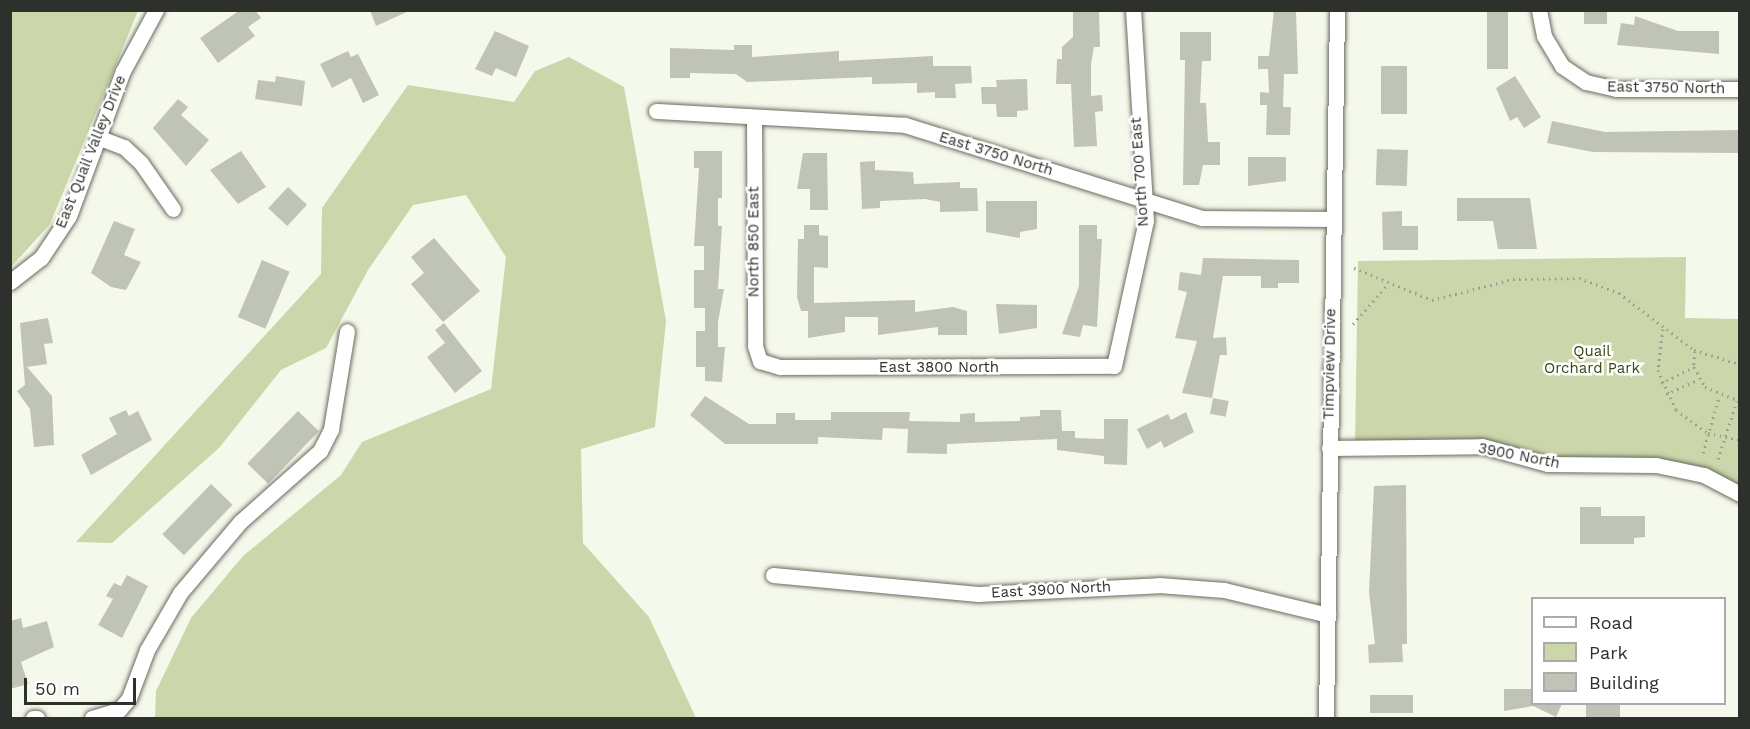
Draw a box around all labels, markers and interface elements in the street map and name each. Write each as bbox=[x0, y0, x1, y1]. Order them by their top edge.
street label: East Quail Valley Drive bbox=[52, 72, 130, 232]
street label: East 3750 North bbox=[1607, 78, 1725, 98]
street label: North 700 East bbox=[1127, 116, 1153, 228]
street label: East 3750 North bbox=[937, 128, 1055, 180]
street label: North 850 East bbox=[745, 187, 763, 297]
street label: Timpview Drive bbox=[1320, 308, 1340, 420]
park label: Quail Orchard Park bbox=[1544, 342, 1640, 377]
street label: East 3800 North bbox=[879, 359, 999, 377]
street label: 3900 North bbox=[1477, 439, 1561, 473]
street label: East 3900 North bbox=[990, 578, 1112, 602]
legend bbox=[1531, 597, 1726, 705]
text: Road bbox=[1589, 612, 1633, 633]
text: Park bbox=[1589, 642, 1628, 663]
scale bar bbox=[27, 666, 140, 704]
text: Building bbox=[1589, 672, 1659, 693]
text: 50 m bbox=[35, 678, 80, 699]

